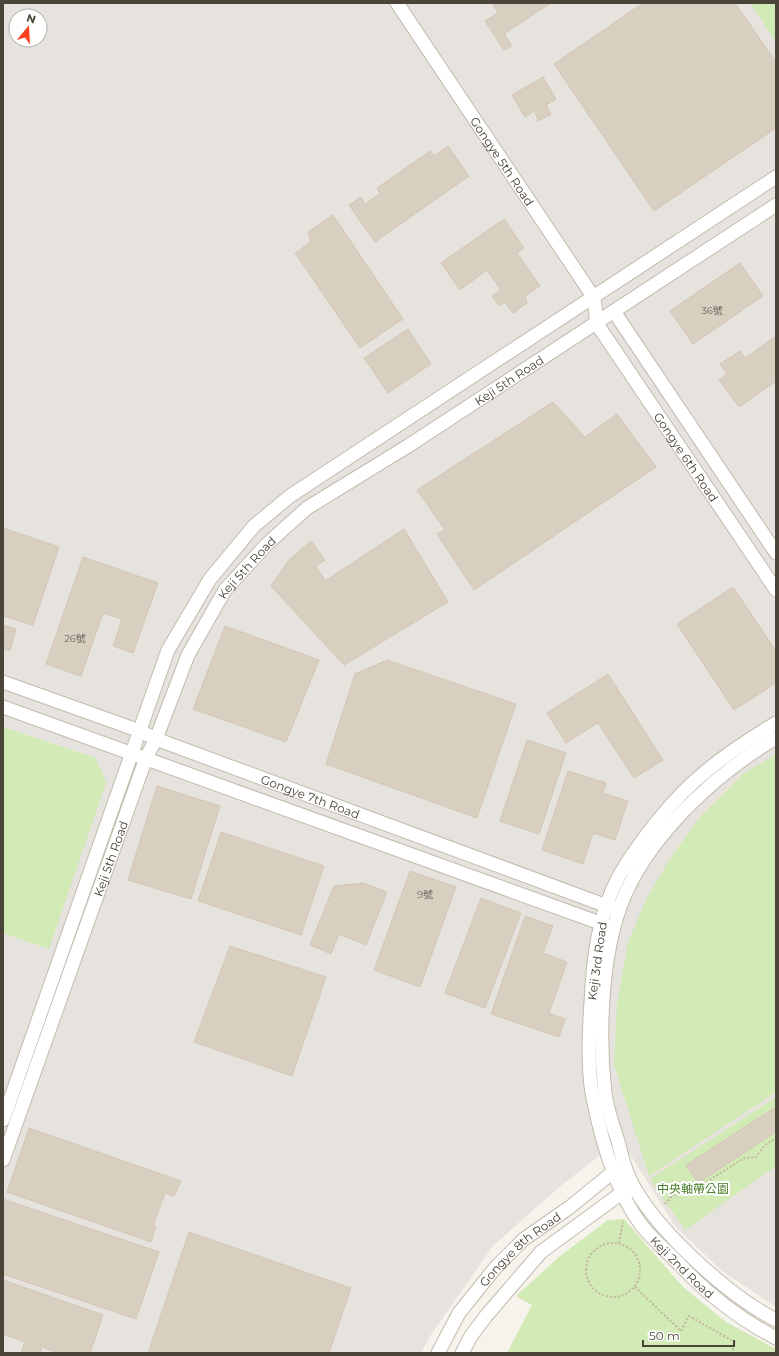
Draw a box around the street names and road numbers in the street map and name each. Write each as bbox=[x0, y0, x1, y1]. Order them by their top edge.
street label: Gongye 5th Road bbox=[467, 114, 538, 209]
street label: Keji 5th Road bbox=[472, 352, 546, 408]
street label: Gongye 6th Road bbox=[651, 409, 722, 504]
street label: Keji 5th Road bbox=[214, 533, 278, 601]
street label: Gongye 7th Road bbox=[259, 771, 362, 821]
street label: Keji 5th Road bbox=[90, 819, 131, 898]
street label: Keji 3rd Road bbox=[584, 921, 610, 1001]
street label: Gongye 8th Road bbox=[476, 1208, 563, 1289]
street label: Keji 2nd Road bbox=[647, 1233, 717, 1301]

